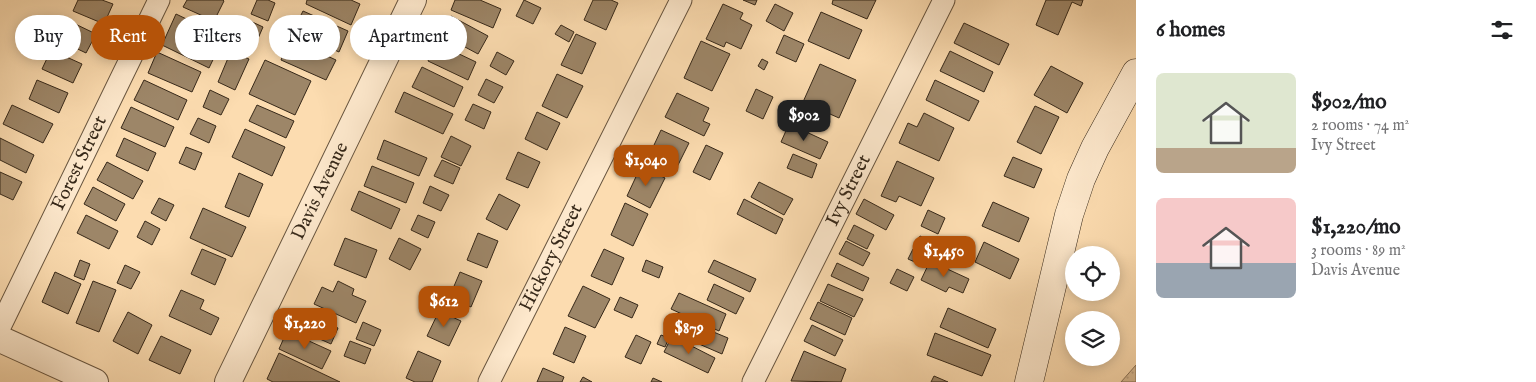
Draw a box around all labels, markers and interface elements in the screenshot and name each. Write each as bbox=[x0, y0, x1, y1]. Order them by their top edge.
chip: Buy bbox=[15, 15, 81, 60]
chip: Rent bbox=[91, 15, 165, 60]
chip: Filters bbox=[175, 15, 259, 60]
chip: New bbox=[269, 15, 340, 60]
chip: Apartment bbox=[350, 15, 467, 60]
icon: filters bbox=[1488, 16, 1516, 44]
text: 6 homes bbox=[1156, 17, 1225, 44]
text: $902/mo bbox=[1311, 89, 1387, 116]
icon: home bbox=[1196, 93, 1256, 153]
pin: $902 bbox=[774, 100, 834, 142]
text: $902 bbox=[788, 106, 820, 126]
street label: Forest Street bbox=[46, 112, 113, 215]
text: 2 rooms · 74 m² bbox=[1311, 116, 1409, 136]
text: Ivy Street bbox=[1311, 136, 1376, 156]
street label: Davis Avenue bbox=[287, 138, 354, 244]
pin: $1,040 bbox=[605, 144, 687, 187]
street label: Ivy Street bbox=[821, 150, 877, 230]
text: $1,040 bbox=[625, 151, 667, 171]
street label: Hickory Street bbox=[514, 200, 589, 316]
text: $1,220/mo bbox=[1311, 214, 1401, 241]
icon: home bbox=[1196, 218, 1256, 278]
pin: $1,450 bbox=[903, 236, 985, 278]
text: 3 rooms · 89 m² bbox=[1311, 241, 1406, 261]
text: $1,450 bbox=[924, 242, 964, 262]
map controls bbox=[1065, 246, 1120, 366]
button: locate bbox=[1065, 246, 1120, 301]
text: Davis Avenue bbox=[1311, 261, 1400, 281]
pin: $612 bbox=[414, 286, 474, 328]
text: $612 bbox=[430, 292, 458, 312]
pin: $1,220 bbox=[264, 308, 346, 350]
button: layers bbox=[1065, 311, 1120, 366]
pin: $879 bbox=[659, 312, 719, 355]
text: $1,220 bbox=[284, 314, 326, 334]
text: $879 bbox=[674, 319, 704, 339]

